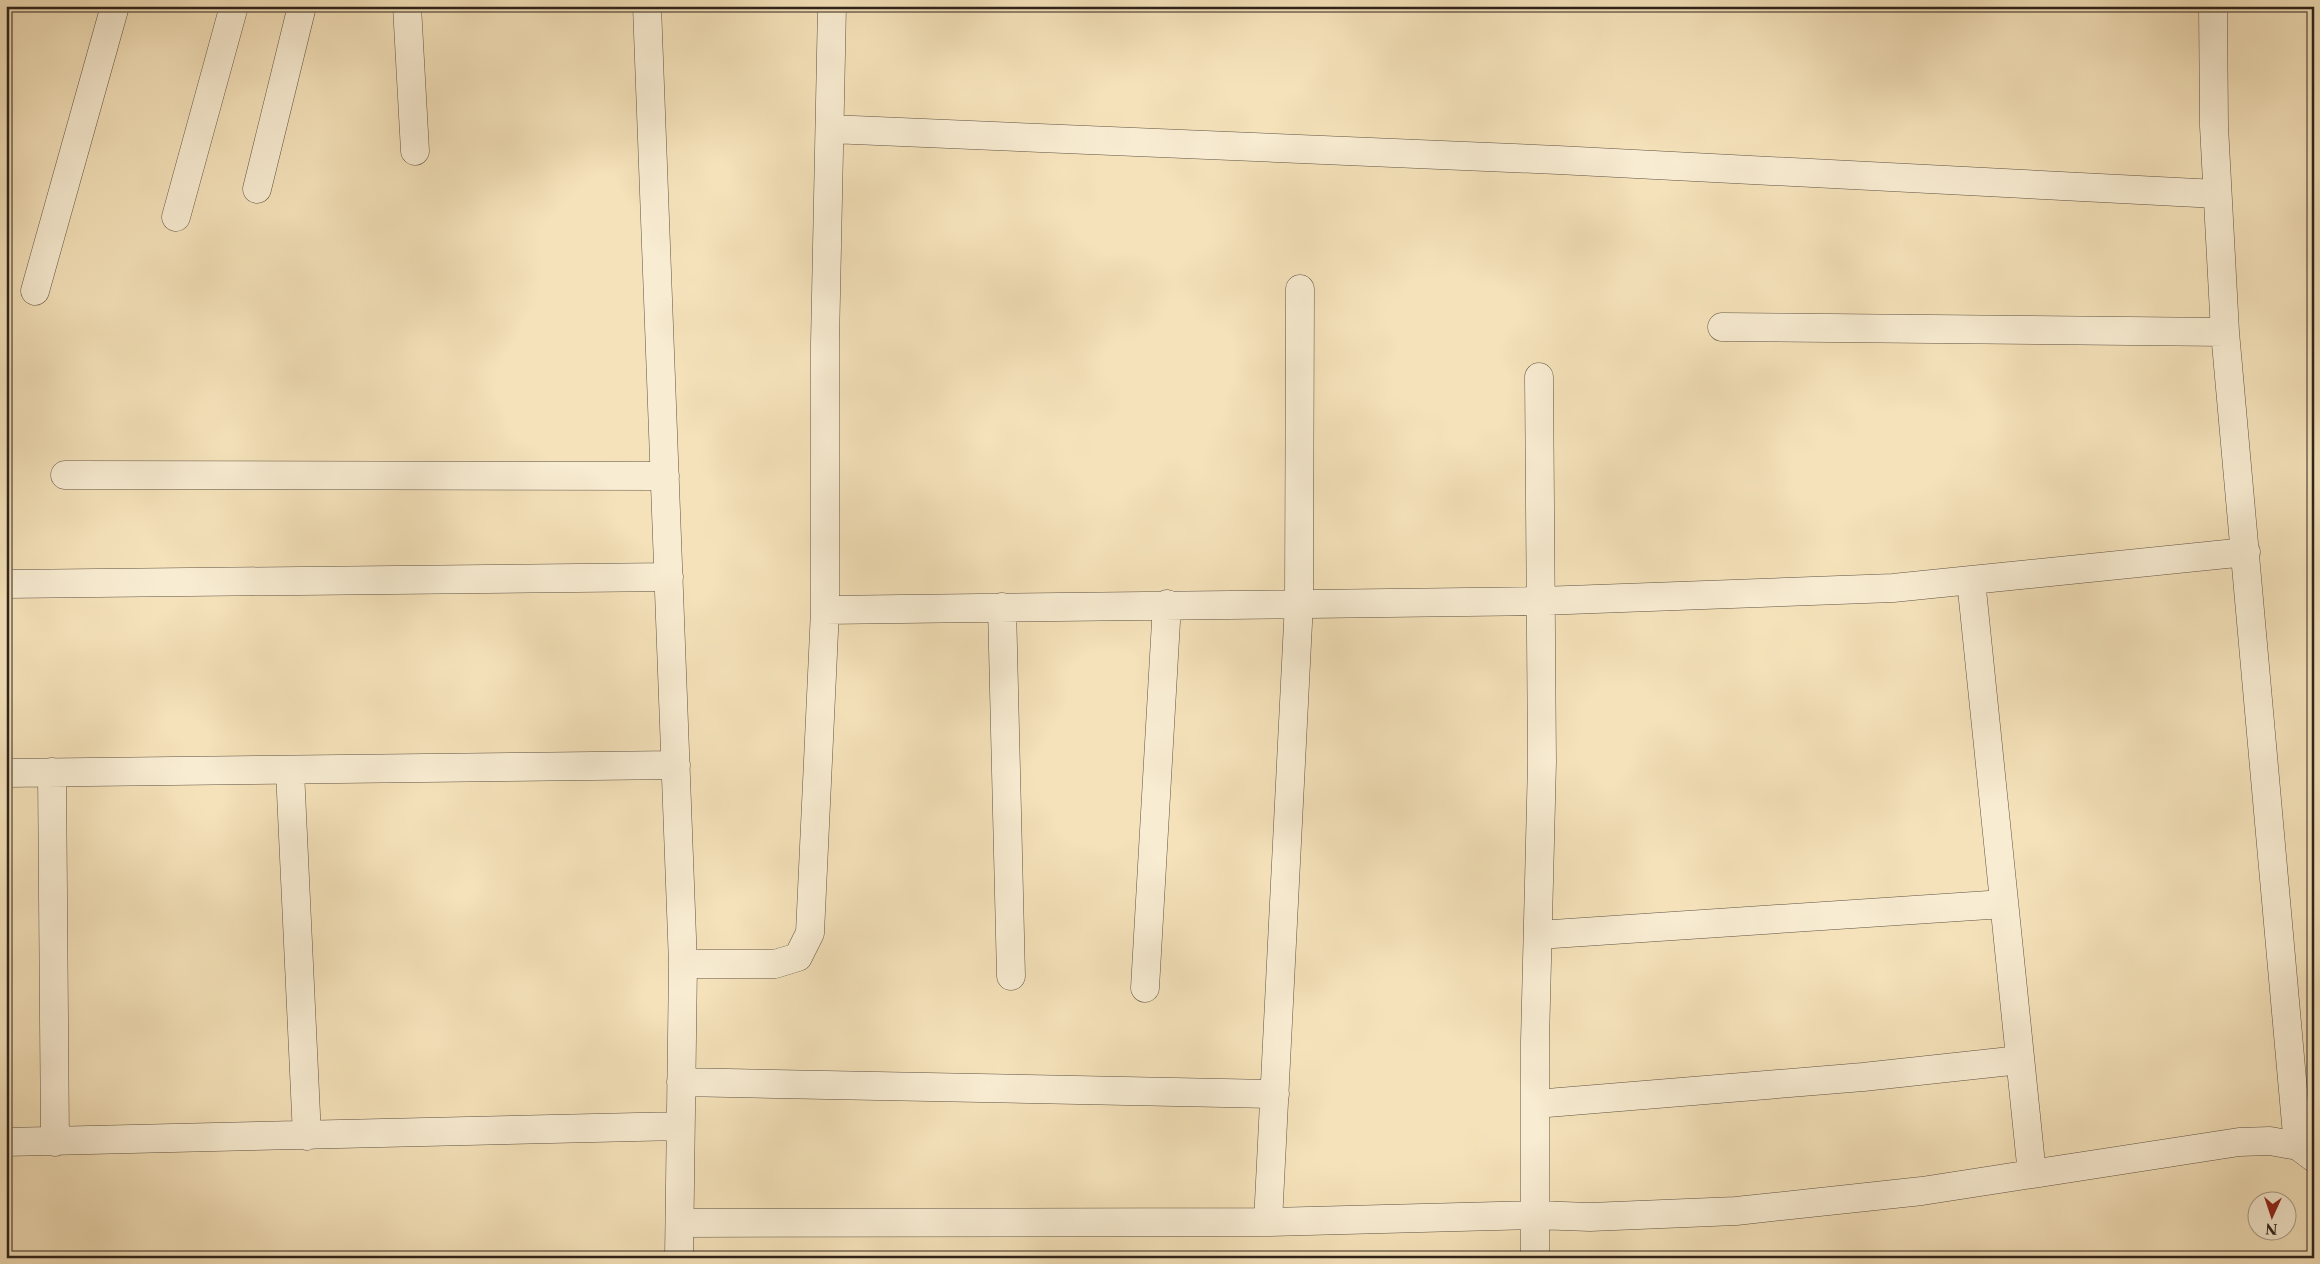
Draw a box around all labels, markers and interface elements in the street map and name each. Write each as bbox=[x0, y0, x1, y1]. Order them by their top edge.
north arrow bbox=[2248, 1192, 2298, 1242]
text: N bbox=[2265, 1220, 2278, 1238]

